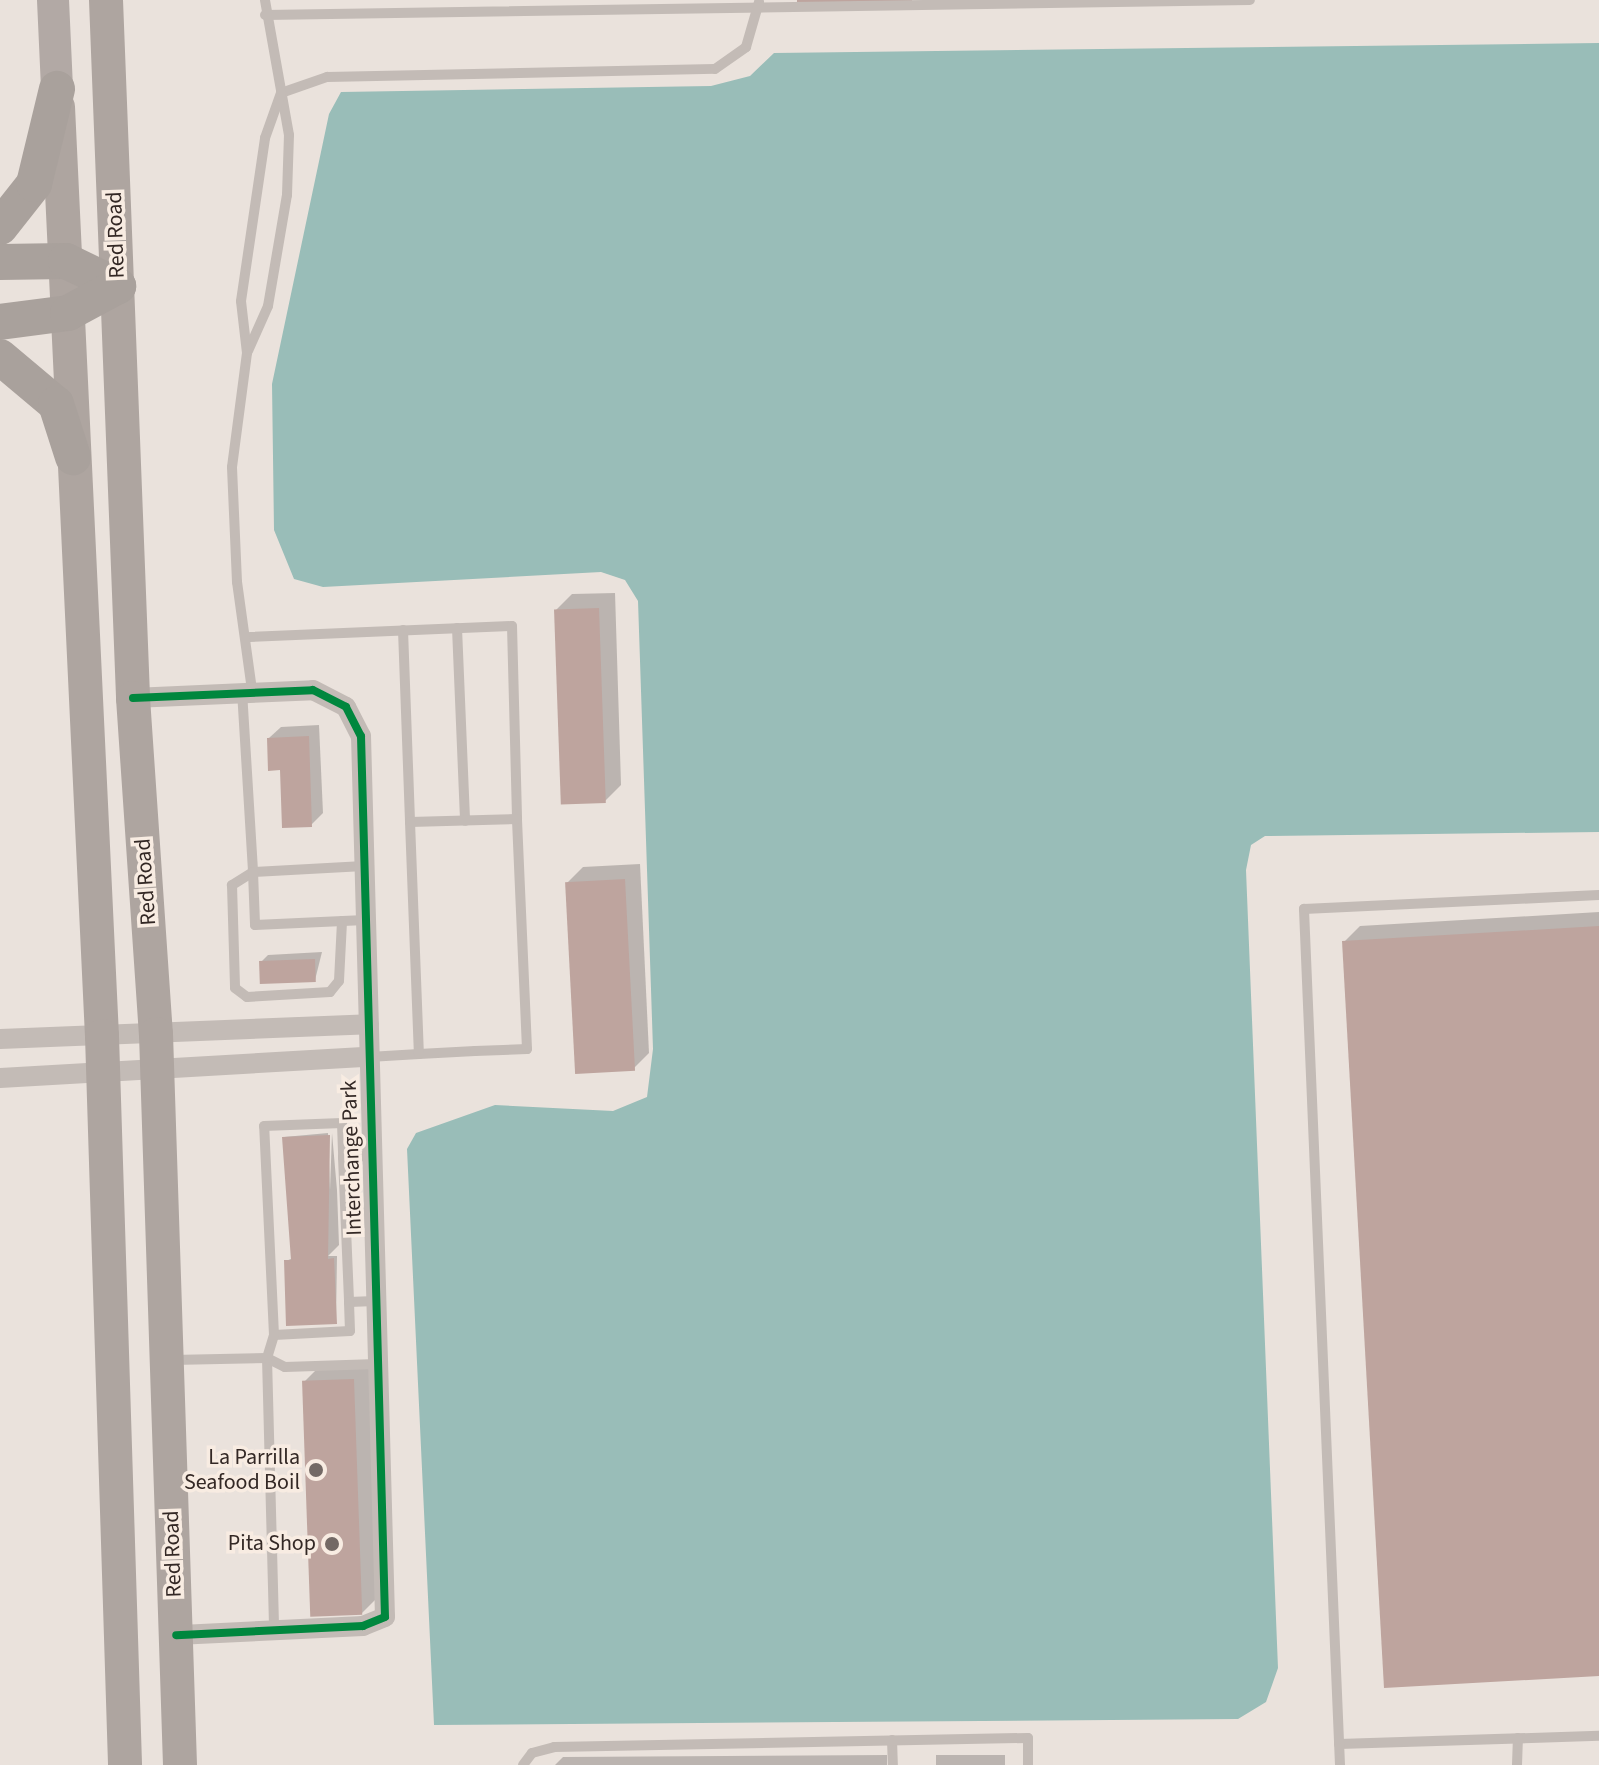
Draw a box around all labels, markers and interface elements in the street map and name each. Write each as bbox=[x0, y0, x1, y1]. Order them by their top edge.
street label: Red Road bbox=[101, 191, 131, 279]
street label: Red Road bbox=[130, 838, 162, 926]
street label: Interchange Park bbox=[336, 1080, 368, 1236]
place label: La Parrilla Seafood Boil bbox=[184, 1444, 300, 1496]
marker: La Parrilla Seafood Boil bbox=[307, 1461, 325, 1479]
street label: Red Road bbox=[158, 1510, 188, 1598]
place label: Pita Shop bbox=[228, 1531, 316, 1557]
marker: Pita Shop bbox=[323, 1535, 341, 1553]

